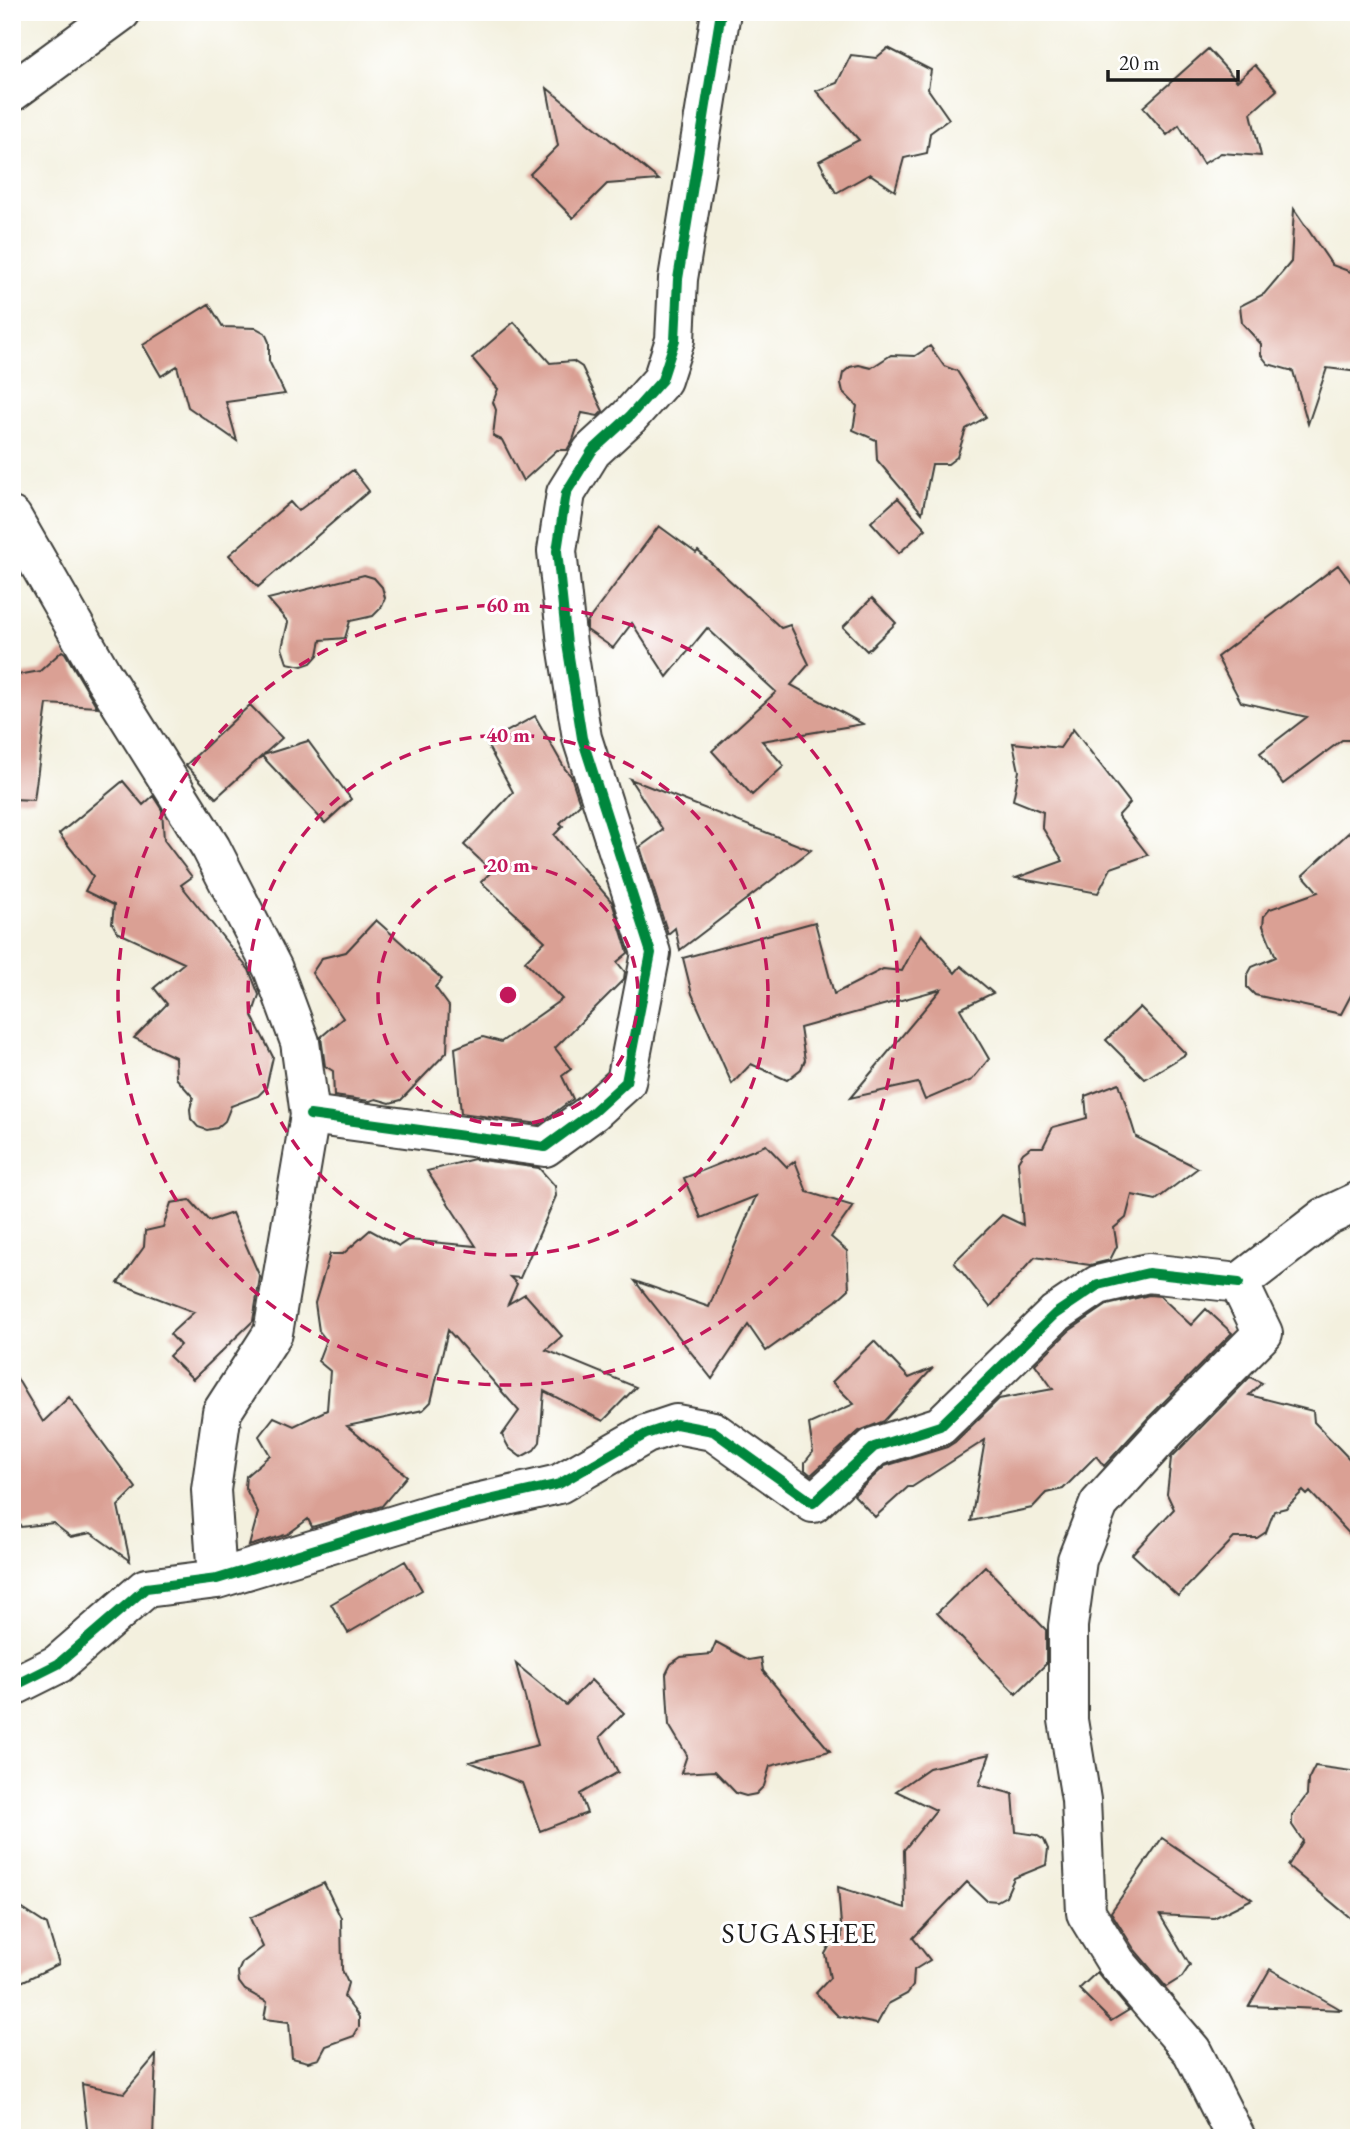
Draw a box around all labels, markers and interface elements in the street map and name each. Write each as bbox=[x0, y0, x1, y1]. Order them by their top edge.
scale bar bbox=[1108, 38, 1238, 82]
text: 20 m bbox=[1119, 49, 1160, 76]
text: 60 m bbox=[486, 591, 530, 618]
text: 40 m bbox=[486, 721, 530, 748]
text: 20 m bbox=[486, 851, 530, 878]
centre of rings bbox=[496, 983, 520, 1007]
district label: SUGASHEE bbox=[722, 1915, 878, 1951]

